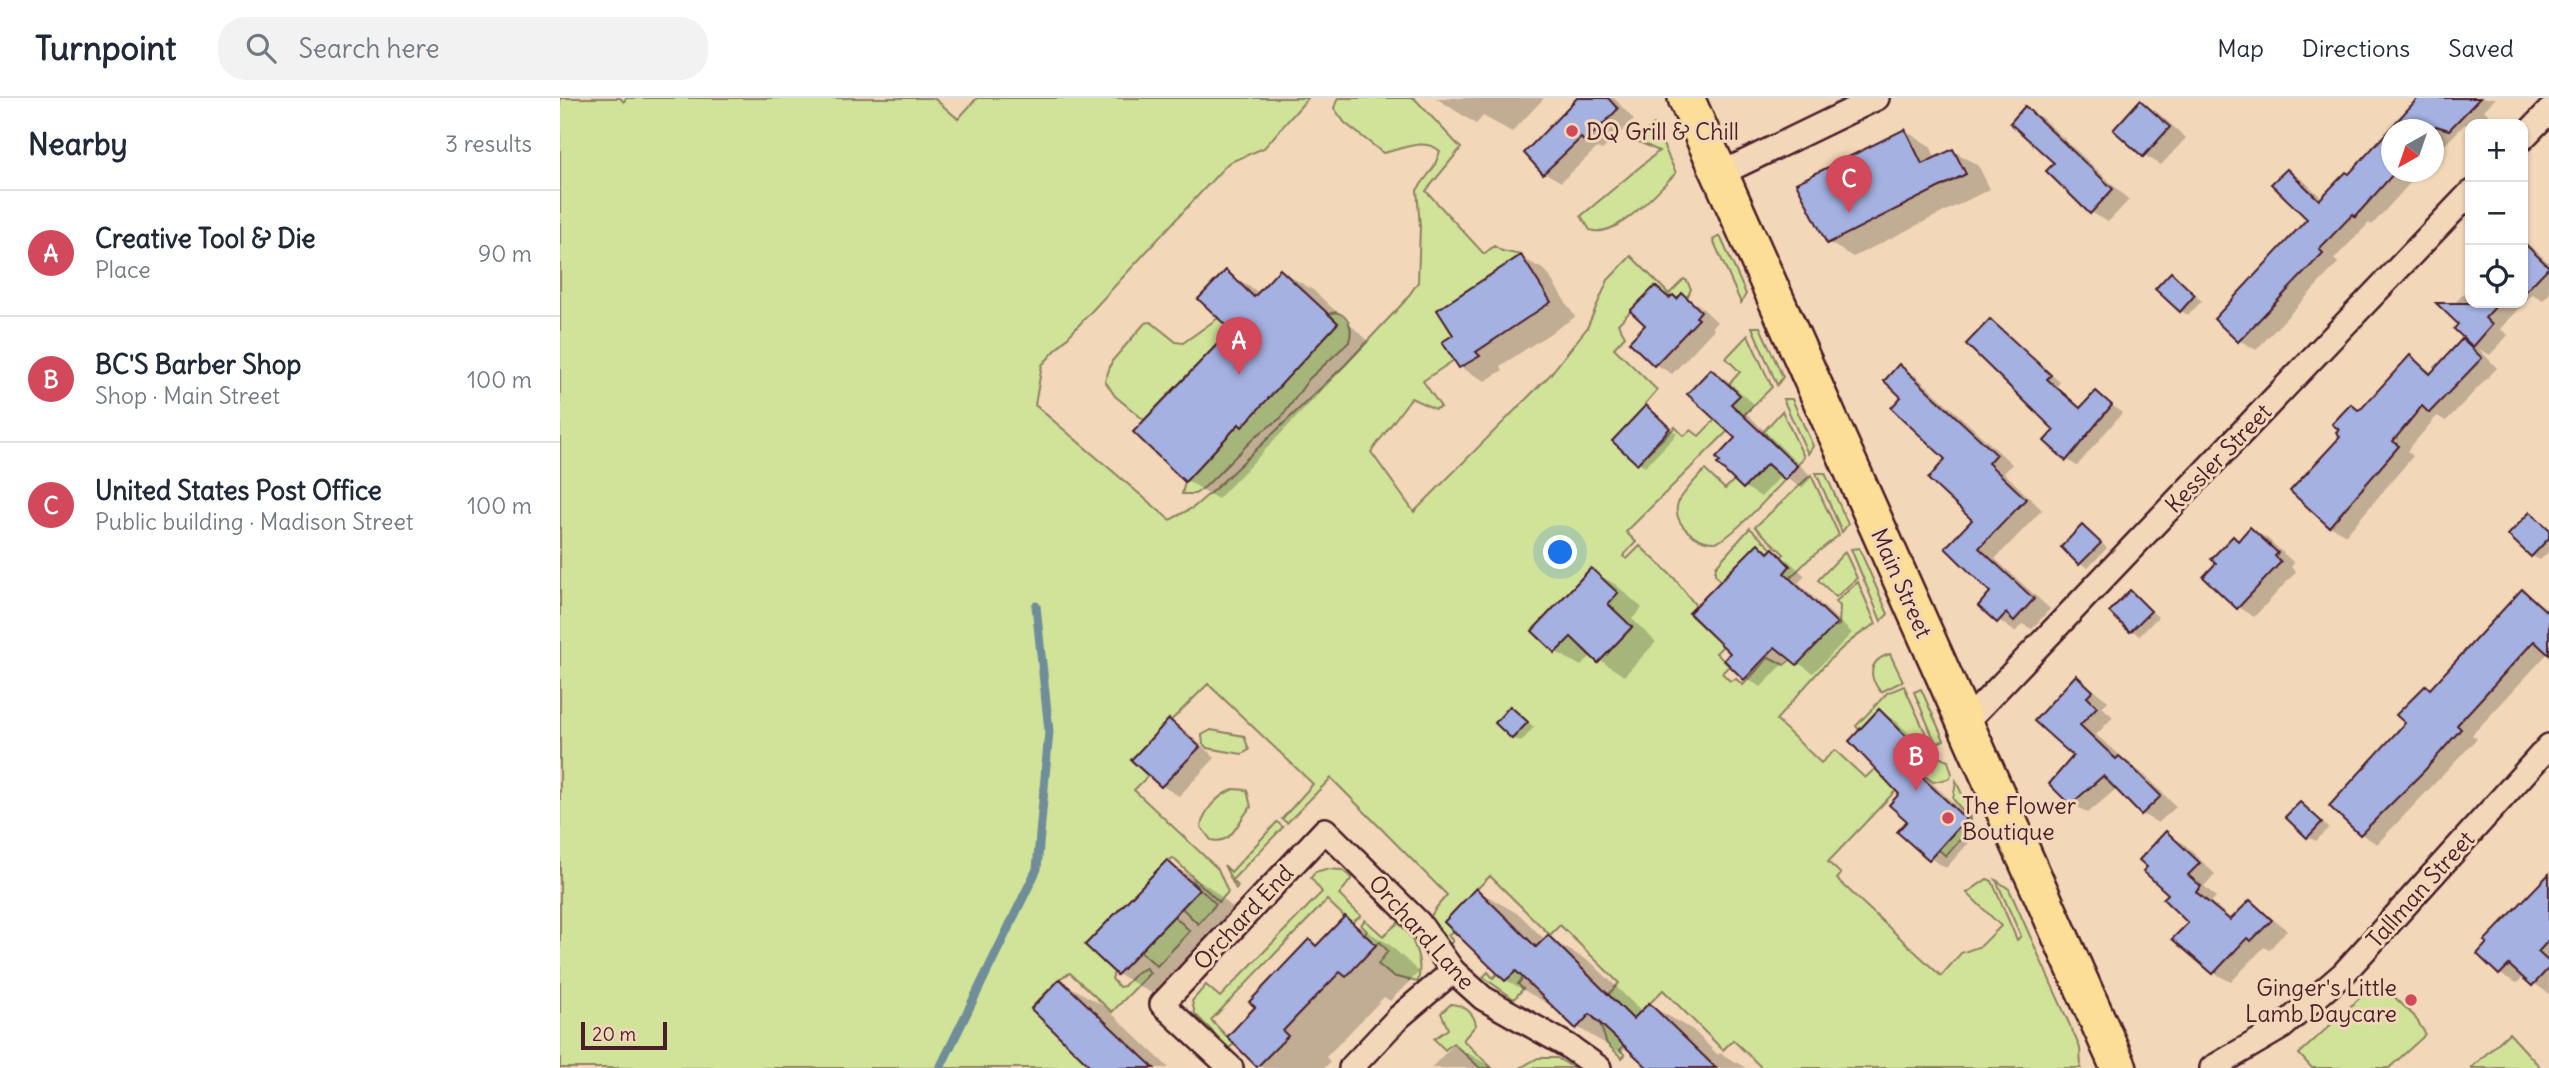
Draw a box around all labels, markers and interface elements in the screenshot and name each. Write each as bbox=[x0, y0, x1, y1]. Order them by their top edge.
search box bbox=[218, 17, 708, 80]
text: Turnpoint bbox=[35, 27, 176, 69]
icon: search bbox=[242, 29, 280, 67]
text: Search here bbox=[298, 32, 439, 65]
text: Map bbox=[2217, 33, 2264, 63]
text: Directions bbox=[2302, 33, 2410, 63]
text: Saved bbox=[2448, 33, 2514, 63]
place label: DQ Grill & Chill bbox=[1586, 117, 1739, 146]
north arrow bbox=[2381, 119, 2444, 182]
map controls bbox=[2465, 119, 2528, 308]
button: + bbox=[2465, 119, 2528, 182]
marker: DQ Grill & Chill bbox=[1564, 123, 1580, 139]
text: Nearby bbox=[28, 125, 128, 163]
text: 3 results bbox=[445, 129, 532, 158]
pin: C bbox=[1826, 155, 1872, 213]
button: − bbox=[2465, 182, 2528, 245]
text: Creative Tool & Die bbox=[95, 222, 316, 255]
text: A bbox=[44, 239, 58, 268]
text: 90 m bbox=[478, 239, 532, 268]
button: locate bbox=[2465, 245, 2528, 308]
text: Place bbox=[95, 255, 151, 284]
pin: A bbox=[1216, 317, 1262, 375]
text: BC'S Barber Shop bbox=[95, 348, 301, 381]
text: B bbox=[43, 365, 59, 394]
text: 100 m bbox=[467, 365, 532, 394]
text: Shop · Main Street bbox=[95, 381, 280, 410]
street label: Kessler Street bbox=[2159, 397, 2277, 519]
text: United States Post Office bbox=[95, 474, 382, 507]
text: C bbox=[43, 491, 59, 520]
text: 100 m bbox=[467, 491, 532, 520]
text: Public building · Madison Street bbox=[95, 507, 414, 536]
street label: Main Street bbox=[1865, 524, 1939, 643]
your location bbox=[1543, 535, 1577, 569]
pin: B bbox=[1893, 733, 1939, 791]
place label: The Flower Boutique bbox=[1962, 791, 2077, 846]
marker: The Flower Boutique bbox=[1940, 810, 1956, 826]
street label: Tallman Street bbox=[2360, 824, 2480, 953]
street label: Orchard End bbox=[1187, 858, 1299, 976]
street label: Orchard Lane bbox=[1363, 869, 1481, 995]
place label: Ginger's Little Lamb Daycare bbox=[2245, 973, 2397, 1028]
marker: Ginger's Little Lamb Daycare bbox=[2403, 992, 2419, 1008]
scale bar bbox=[581, 1019, 667, 1051]
text: 20 m bbox=[592, 1022, 636, 1046]

